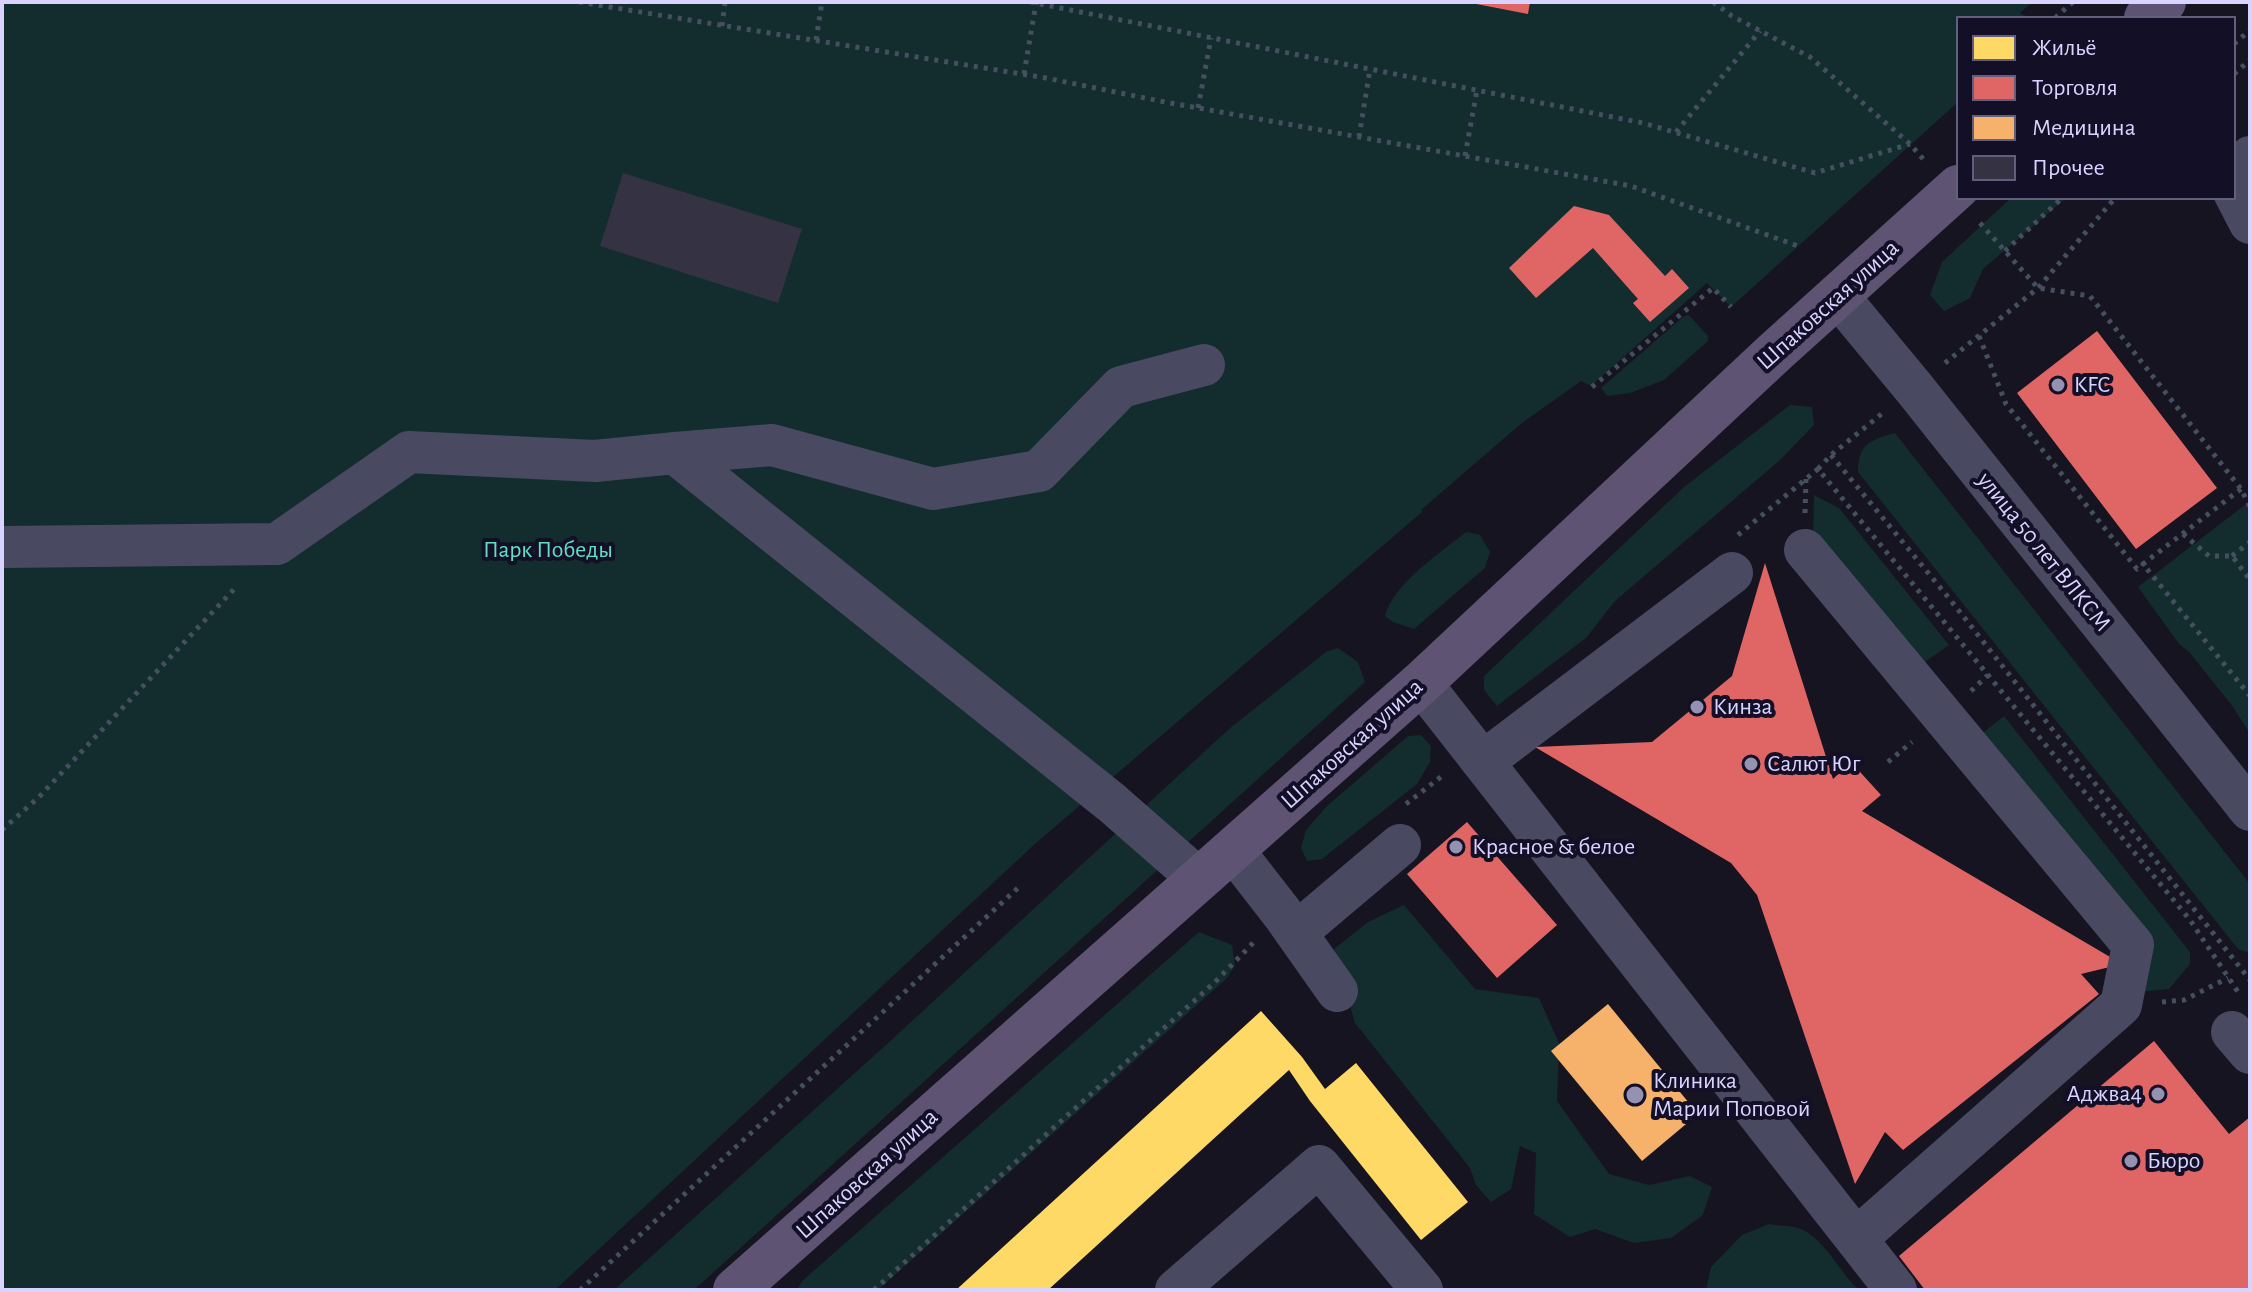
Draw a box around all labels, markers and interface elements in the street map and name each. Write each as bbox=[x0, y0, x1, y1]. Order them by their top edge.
legend bbox=[1956, 16, 2236, 200]
text: Жильё bbox=[2032, 36, 2097, 60]
text: Торговля bbox=[2032, 76, 2118, 100]
text: Медицина bbox=[2032, 116, 2136, 140]
text: Прочее bbox=[2032, 156, 2105, 180]
street label: Шпаковская улица bbox=[1751, 234, 1905, 376]
place label: KFC bbox=[2074, 371, 2110, 399]
marker: KFC bbox=[2049, 376, 2067, 394]
street label: улица 50 лет ВЛКСМ bbox=[1971, 466, 2117, 638]
park label: Парк Победы bbox=[483, 536, 613, 564]
street label: Шпаковская улица bbox=[1275, 673, 1429, 815]
place label: Кинза bbox=[1713, 693, 1773, 721]
marker: Кинза bbox=[1688, 698, 1706, 716]
place label: Салют Юг bbox=[1767, 750, 1860, 778]
marker: Салют Юг bbox=[1742, 755, 1760, 773]
place label: Красное & белое bbox=[1472, 833, 1635, 861]
marker: Красное & белое bbox=[1447, 838, 1465, 856]
place label: Клиника Марии Поповой bbox=[1653, 1067, 1810, 1123]
place label: Аджва4 bbox=[2067, 1080, 2142, 1108]
marker: Клиника Марии Поповой bbox=[1624, 1084, 1646, 1106]
marker: Аджва4 bbox=[2149, 1085, 2167, 1103]
street label: Шпаковская улица bbox=[790, 1103, 944, 1245]
place label: Бюро bbox=[2147, 1147, 2200, 1175]
marker: Бюро bbox=[2122, 1152, 2140, 1170]

